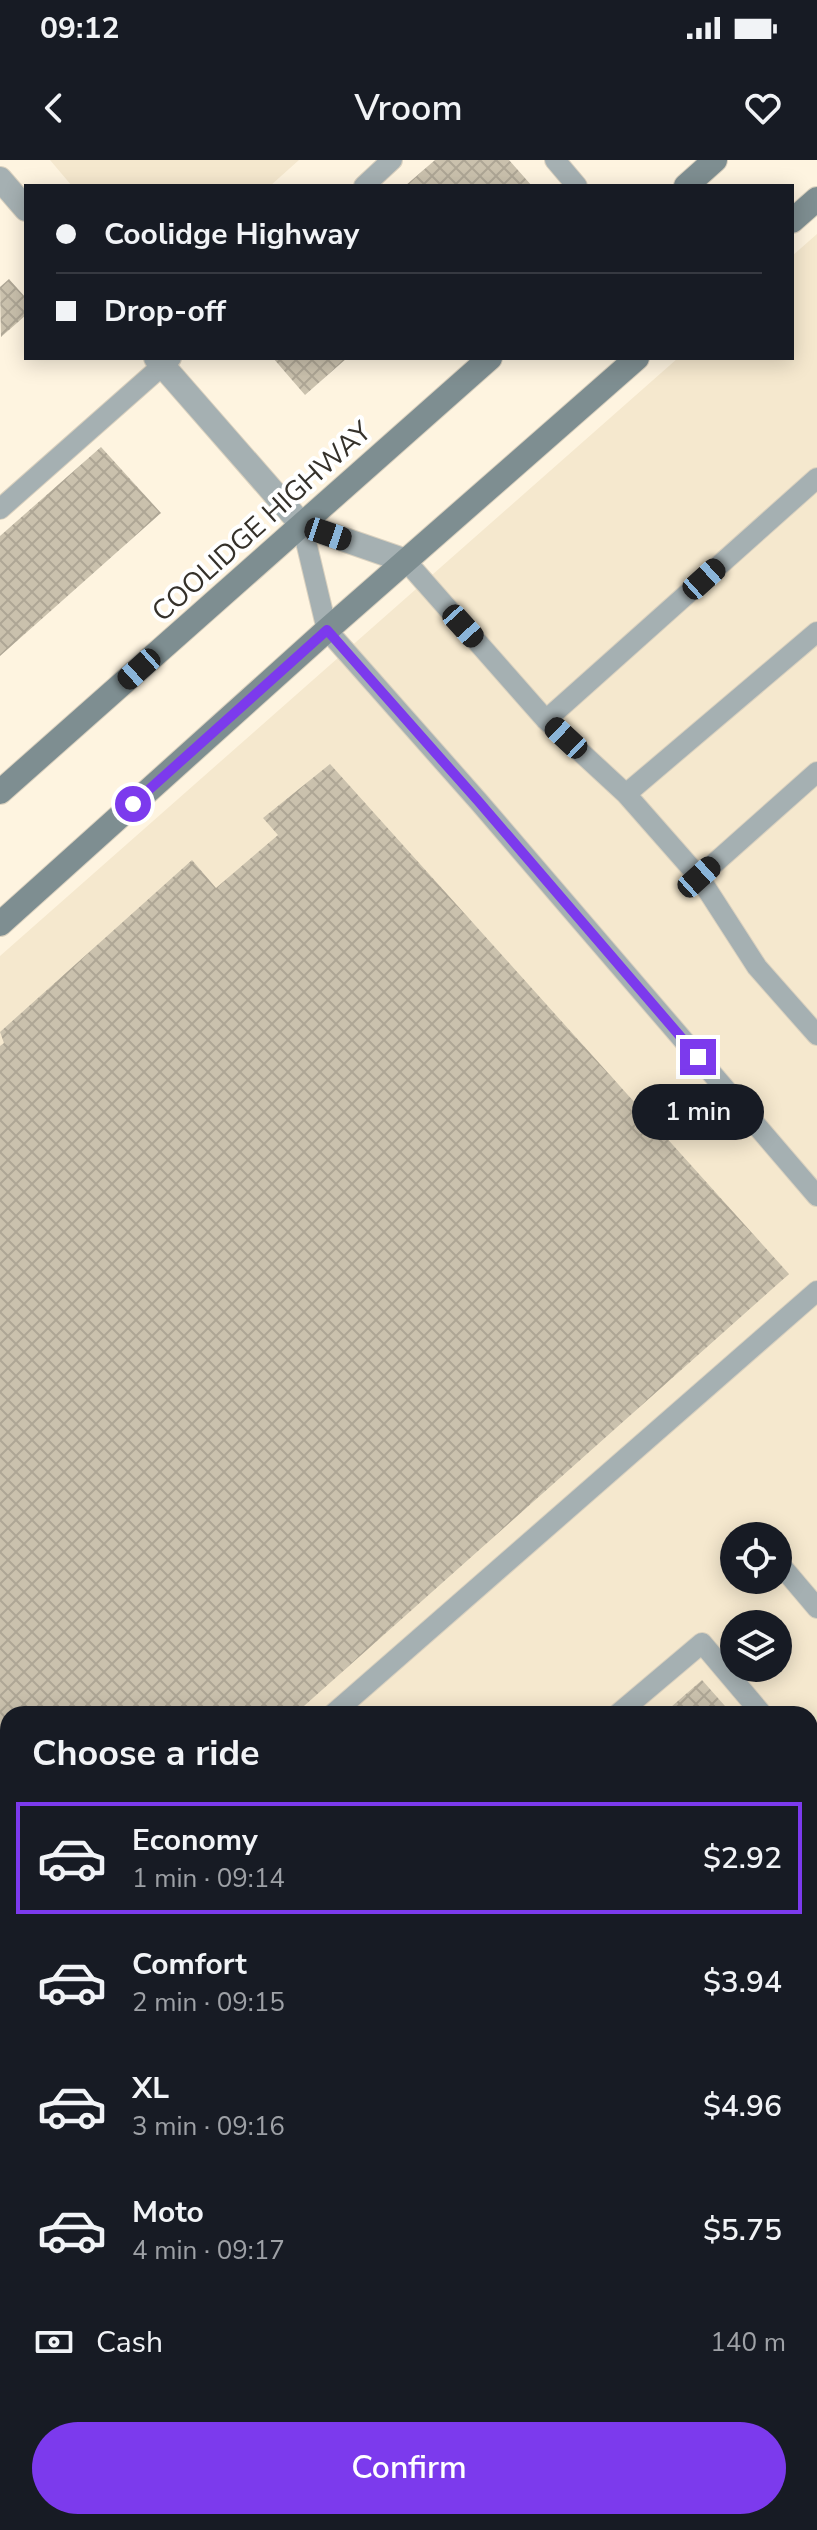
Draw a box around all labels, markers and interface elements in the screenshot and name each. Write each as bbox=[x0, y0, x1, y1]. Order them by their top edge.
text: 09:12 bbox=[40, 8, 119, 49]
text: Vroom bbox=[354, 84, 463, 133]
icon: back bbox=[32, 86, 76, 130]
icon: heart bbox=[741, 86, 785, 130]
text: Coolidge Highway bbox=[104, 214, 359, 255]
text: Drop-off bbox=[104, 291, 226, 332]
street label: COOLIDGE HIGHWAY bbox=[144, 412, 380, 631]
car bbox=[301, 515, 355, 553]
car bbox=[678, 554, 730, 604]
car bbox=[438, 600, 488, 652]
car bbox=[113, 644, 165, 694]
car bbox=[540, 713, 592, 763]
route start bbox=[115, 786, 151, 822]
car bbox=[673, 852, 725, 902]
route end bbox=[680, 1039, 716, 1075]
callout: 1 min bbox=[632, 1085, 764, 1141]
text: 1 min bbox=[665, 1094, 731, 1129]
map controls bbox=[720, 1522, 792, 1682]
button: locate bbox=[720, 1522, 792, 1594]
button: layers bbox=[720, 1610, 792, 1682]
text: Choose a ride bbox=[32, 1729, 260, 1778]
text: Economy bbox=[132, 1820, 258, 1861]
icon: car bbox=[36, 1822, 108, 1894]
text: $2.92 bbox=[703, 1838, 782, 1879]
text: 1 min · 09:14 bbox=[132, 1861, 285, 1896]
text: Comfort bbox=[132, 1944, 247, 1985]
icon: car bbox=[36, 1946, 108, 2018]
text: $3.94 bbox=[703, 1962, 782, 2003]
text: 2 min · 09:15 bbox=[132, 1985, 285, 2020]
text: XL bbox=[132, 2068, 169, 2109]
icon: car bbox=[36, 2070, 108, 2142]
text: $4.96 bbox=[703, 2086, 782, 2127]
text: 3 min · 09:16 bbox=[132, 2109, 285, 2144]
text: Moto bbox=[132, 2192, 204, 2233]
icon: car bbox=[36, 2194, 108, 2266]
text: $5.75 bbox=[703, 2210, 782, 2251]
text: 4 min · 09:17 bbox=[132, 2233, 285, 2268]
icon: cash bbox=[32, 2320, 76, 2364]
text: Cash bbox=[96, 2322, 163, 2363]
text: 140 m bbox=[710, 2325, 786, 2360]
button: Confirm bbox=[32, 2422, 786, 2514]

